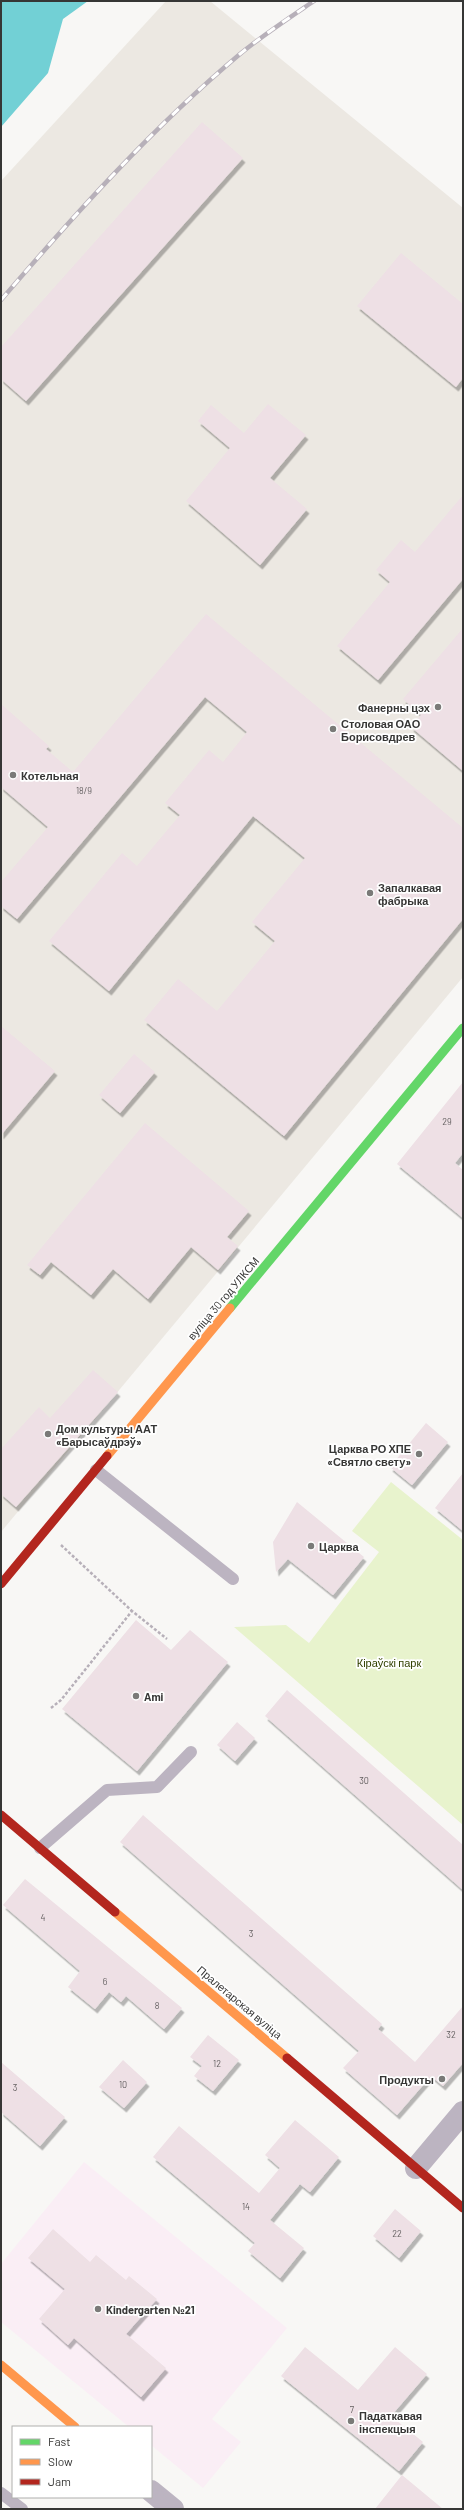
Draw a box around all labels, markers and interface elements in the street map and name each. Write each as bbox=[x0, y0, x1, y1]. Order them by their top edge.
place label: Фанерны цэх bbox=[358, 701, 431, 714]
marker: Фанерны цэх bbox=[433, 702, 443, 712]
place label: Столовая ОАО Борисовдрев bbox=[341, 717, 421, 743]
marker: Столовая ОАО Борисовдрев bbox=[328, 724, 338, 734]
place label: Котельная bbox=[21, 769, 79, 782]
marker: Котельная bbox=[8, 770, 18, 780]
house number: 18/9 bbox=[76, 785, 92, 796]
place label: Запалкавая фабрыка bbox=[378, 881, 442, 907]
marker: Запалкавая фабрыка bbox=[365, 888, 375, 898]
house number: 29 bbox=[442, 1116, 452, 1127]
street label: вуліца 30 год УЛКСМ bbox=[185, 1254, 261, 1342]
place label: Дом культуры ААТ «Барысаўдрэў» bbox=[56, 1422, 157, 1448]
marker: Дом культуры ААТ «Барысаўдрэў» bbox=[43, 1429, 53, 1439]
place label: Царква РО ХПЕ «Святло свету» bbox=[327, 1442, 411, 1468]
marker: Царква РО ХПЕ «Святло свету» bbox=[414, 1449, 424, 1459]
place label: Царква bbox=[319, 1540, 359, 1553]
marker: Царква bbox=[306, 1541, 316, 1551]
park label: Кіраўскі парк bbox=[357, 1656, 421, 1669]
place label: Ami bbox=[144, 1690, 164, 1703]
marker: Ami bbox=[131, 1691, 141, 1701]
house number: 30 bbox=[359, 1775, 369, 1786]
house number: 4 bbox=[41, 1912, 46, 1923]
house number: 3 bbox=[249, 1928, 254, 1939]
street label: Пралетарская вуліца bbox=[195, 1963, 286, 2042]
house number: 6 bbox=[103, 1976, 108, 1987]
house number: 8 bbox=[155, 2000, 160, 2011]
house number: 32 bbox=[446, 2029, 456, 2040]
house number: 12 bbox=[213, 2058, 221, 2069]
place label: Продукты bbox=[379, 2073, 434, 2086]
marker: Продукты bbox=[437, 2074, 447, 2084]
house number: 10 bbox=[119, 2079, 127, 2090]
house number: 3 bbox=[13, 2082, 18, 2093]
house number: 14 bbox=[242, 2201, 250, 2212]
house number: 22 bbox=[392, 2228, 402, 2239]
place label: Kindergarten №21 bbox=[106, 2303, 195, 2316]
marker: Kindergarten №21 bbox=[93, 2304, 103, 2314]
house number: 7 bbox=[350, 2404, 355, 2415]
place label: Падаткавая інспекцыя bbox=[359, 2409, 422, 2435]
marker: Падаткавая інспекцыя bbox=[346, 2416, 356, 2426]
legend bbox=[12, 2426, 152, 2498]
text: Fast bbox=[48, 2434, 71, 2448]
text: Slow bbox=[48, 2454, 73, 2468]
text: Jam bbox=[48, 2474, 71, 2488]

